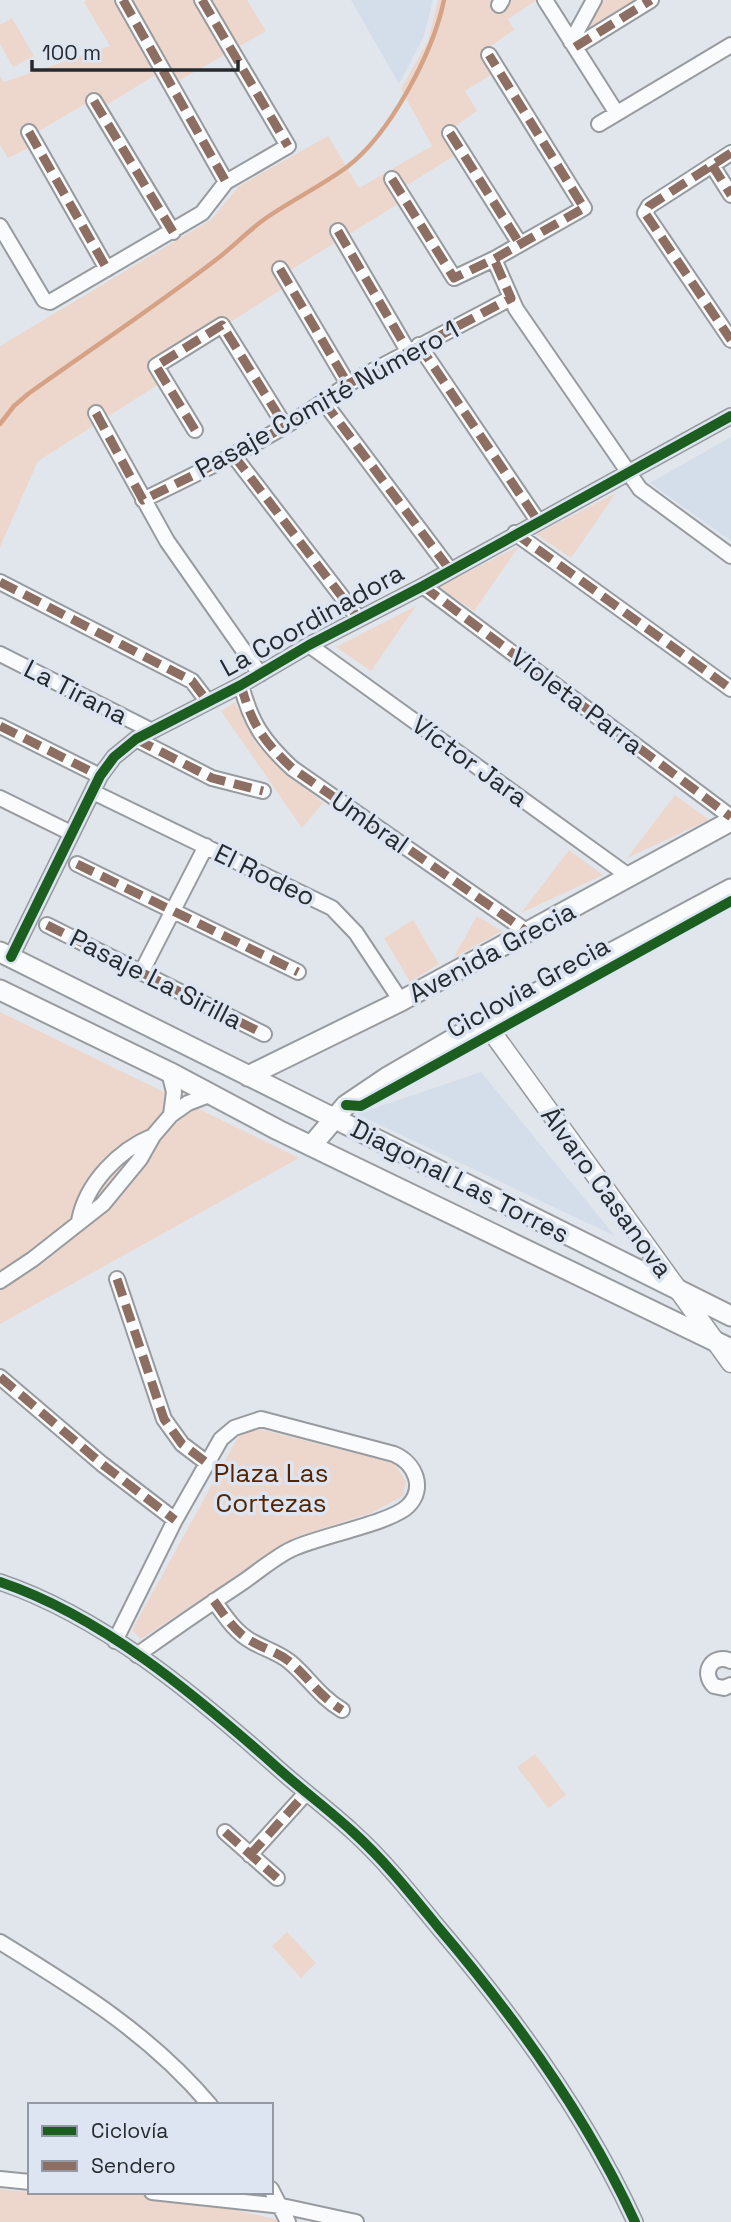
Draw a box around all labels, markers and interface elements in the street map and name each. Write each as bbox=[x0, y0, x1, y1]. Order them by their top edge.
scale bar bbox=[32, 28, 238, 72]
text: 100 m bbox=[42, 39, 101, 66]
street label: Pasaje Comité Número 1 bbox=[189, 312, 465, 486]
street label: La Coordinadora bbox=[214, 555, 410, 685]
street label: Violeta Parra bbox=[504, 640, 650, 762]
street label: La Tirana bbox=[18, 651, 134, 733]
street label: Víctor Jara bbox=[405, 707, 535, 815]
street label: Umbral bbox=[325, 783, 415, 861]
street label: El Rodeo bbox=[209, 836, 321, 914]
street label: Avenida Grecia bbox=[403, 894, 581, 1010]
street label: Pasaje La Sirilla bbox=[64, 921, 248, 1037]
street label: Ciclovia Grecia bbox=[440, 928, 616, 1046]
street label: Álvaro Casanova bbox=[533, 1100, 681, 1284]
street label: Diagonal Las Torres bbox=[345, 1111, 575, 1251]
park label: Plaza Las Cortezas bbox=[214, 1456, 328, 1520]
legend bbox=[28, 2103, 273, 2194]
text: Ciclovía bbox=[91, 2117, 168, 2144]
text: Sendero bbox=[91, 2152, 176, 2179]

